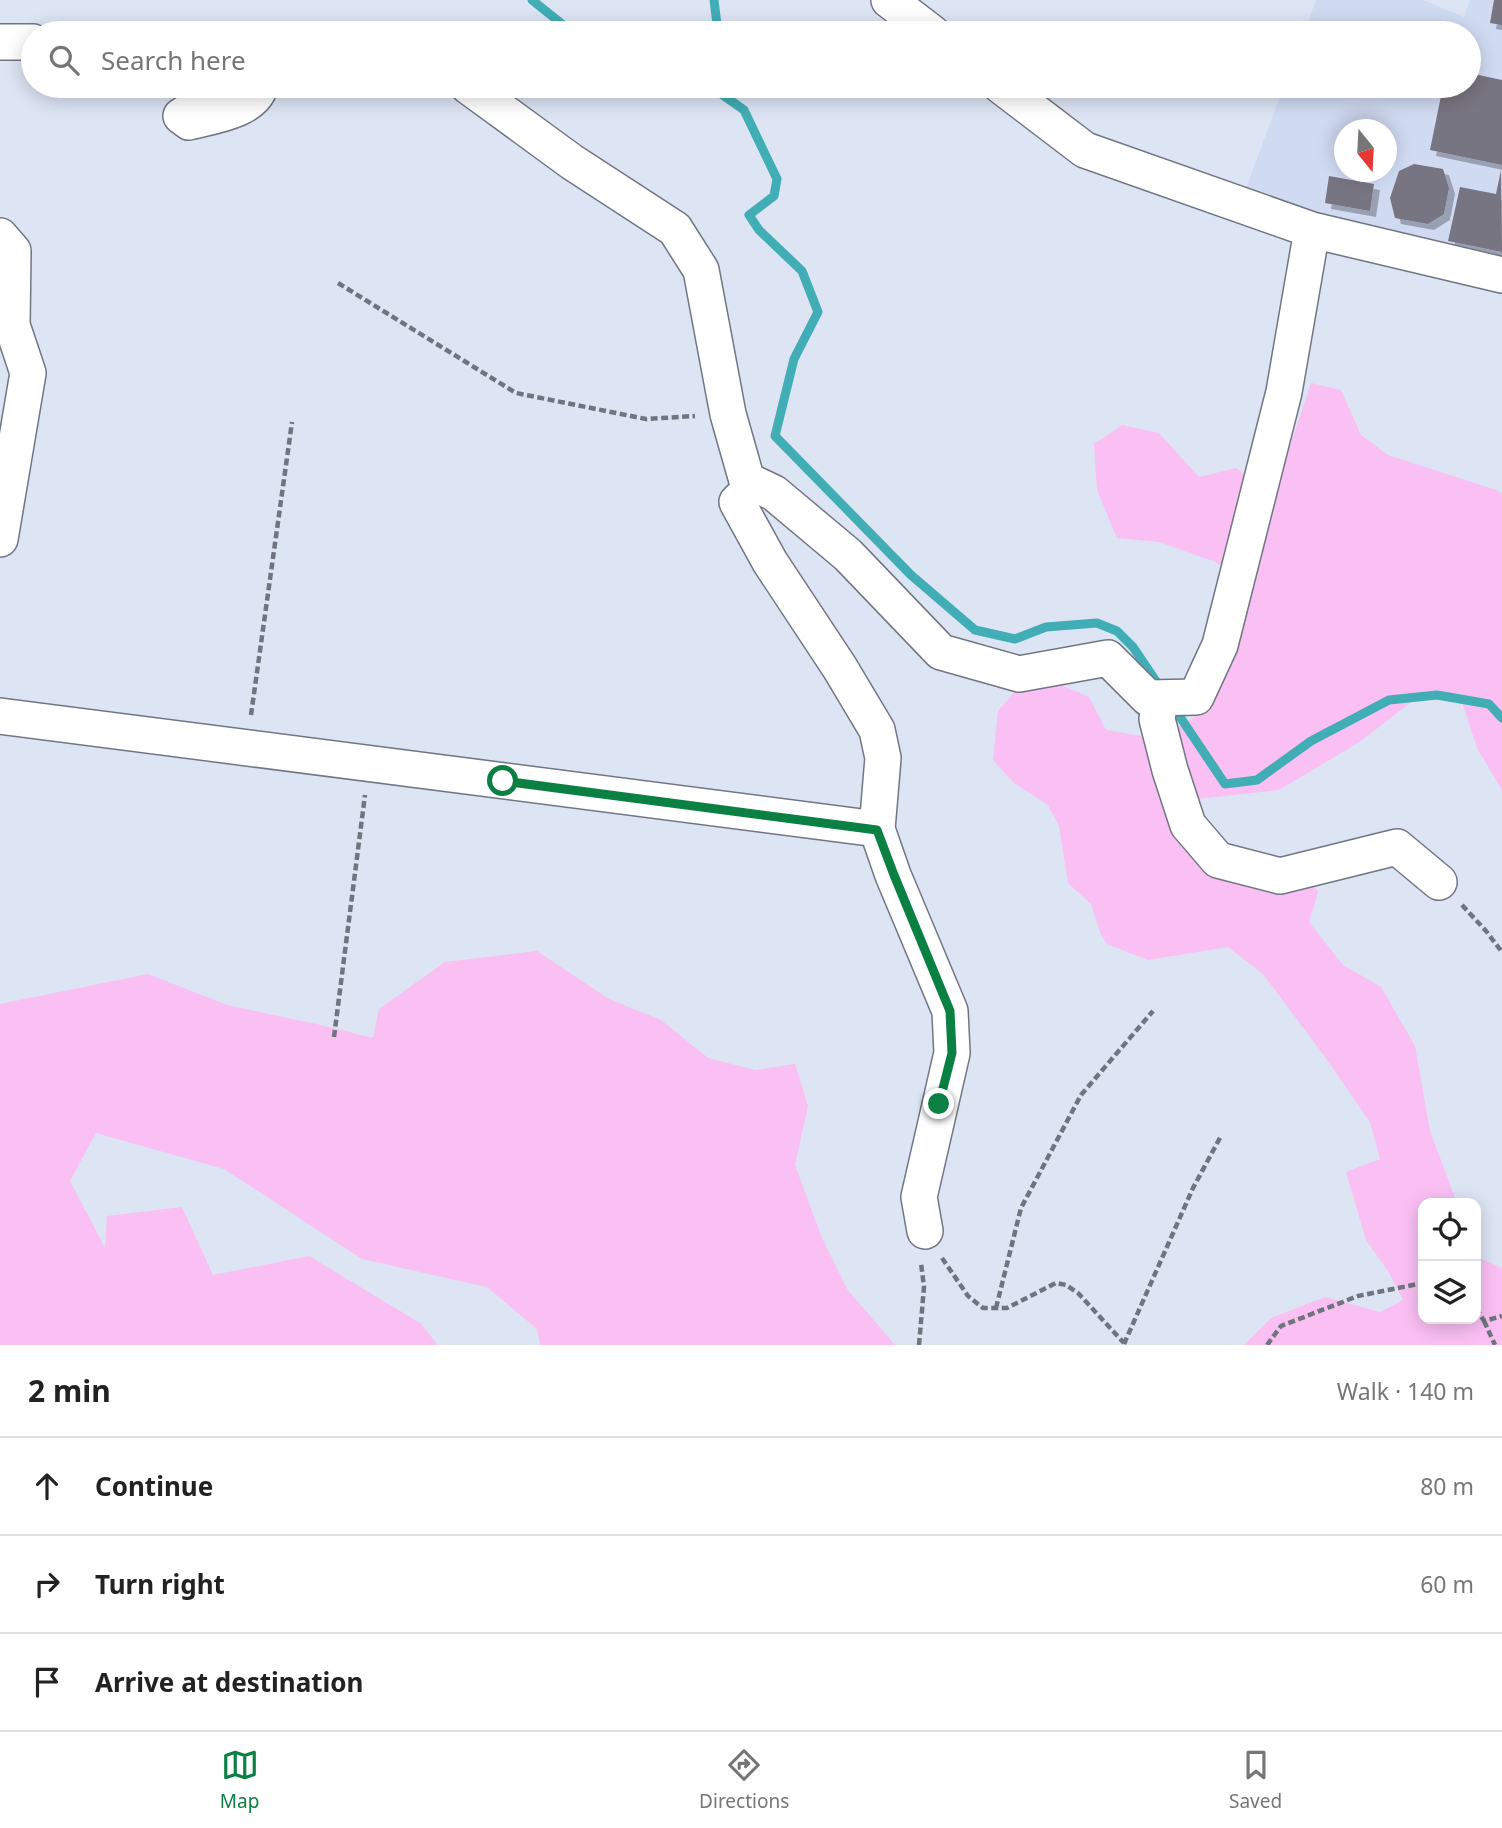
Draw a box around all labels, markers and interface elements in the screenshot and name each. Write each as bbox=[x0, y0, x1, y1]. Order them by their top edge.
search box bbox=[21, 21, 1481, 98]
icon: search bbox=[45, 41, 83, 79]
text: Search here bbox=[101, 42, 246, 78]
north arrow bbox=[1334, 119, 1397, 182]
route start bbox=[487, 765, 518, 796]
route end bbox=[923, 1088, 954, 1119]
map controls bbox=[1418, 1198, 1481, 1324]
button: locate bbox=[1418, 1198, 1481, 1261]
button: layers bbox=[1418, 1261, 1481, 1324]
text: 2 min bbox=[28, 1370, 111, 1411]
text: Walk · 140 m bbox=[1337, 1375, 1474, 1407]
icon: ahead bbox=[28, 1467, 66, 1505]
text: Continue bbox=[95, 1468, 213, 1504]
text: 80 m bbox=[1420, 1470, 1474, 1502]
icon: right bbox=[28, 1565, 66, 1603]
text: Turn right bbox=[95, 1566, 225, 1602]
text: 60 m bbox=[1420, 1568, 1474, 1600]
icon: arrive bbox=[28, 1663, 66, 1701]
text: Arrive at destination bbox=[95, 1664, 364, 1700]
tab: Map bbox=[220, 1746, 259, 1814]
tab: Directions bbox=[699, 1746, 789, 1814]
tab: Saved bbox=[1229, 1746, 1282, 1814]

